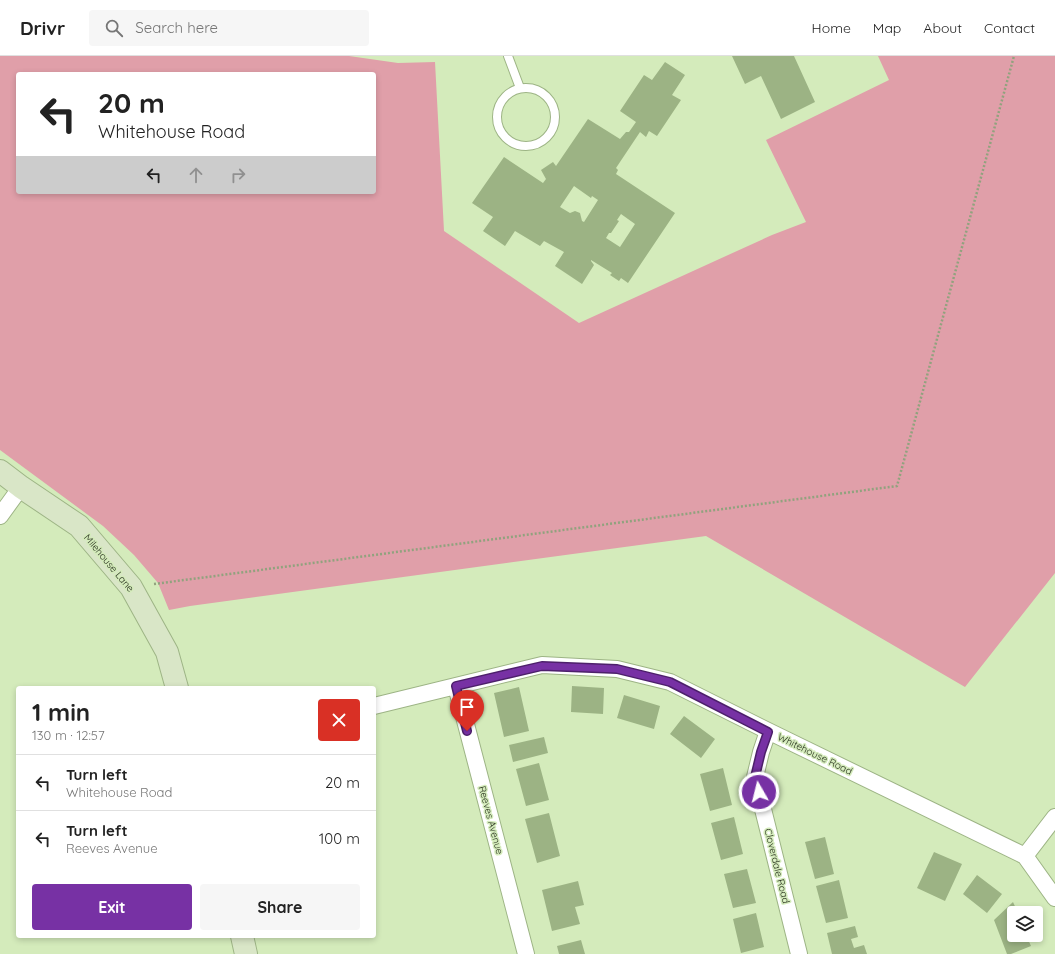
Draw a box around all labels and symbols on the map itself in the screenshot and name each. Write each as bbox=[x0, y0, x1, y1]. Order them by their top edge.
street label: Milehouse Lane bbox=[81, 531, 137, 595]
pin bbox=[450, 690, 484, 731]
street label: Whitehouse Road bbox=[775, 730, 855, 778]
position arrow bbox=[738, 771, 780, 813]
street label: Reeves Avenue bbox=[476, 784, 506, 856]
street label: Cloverdale Road bbox=[761, 827, 793, 905]

